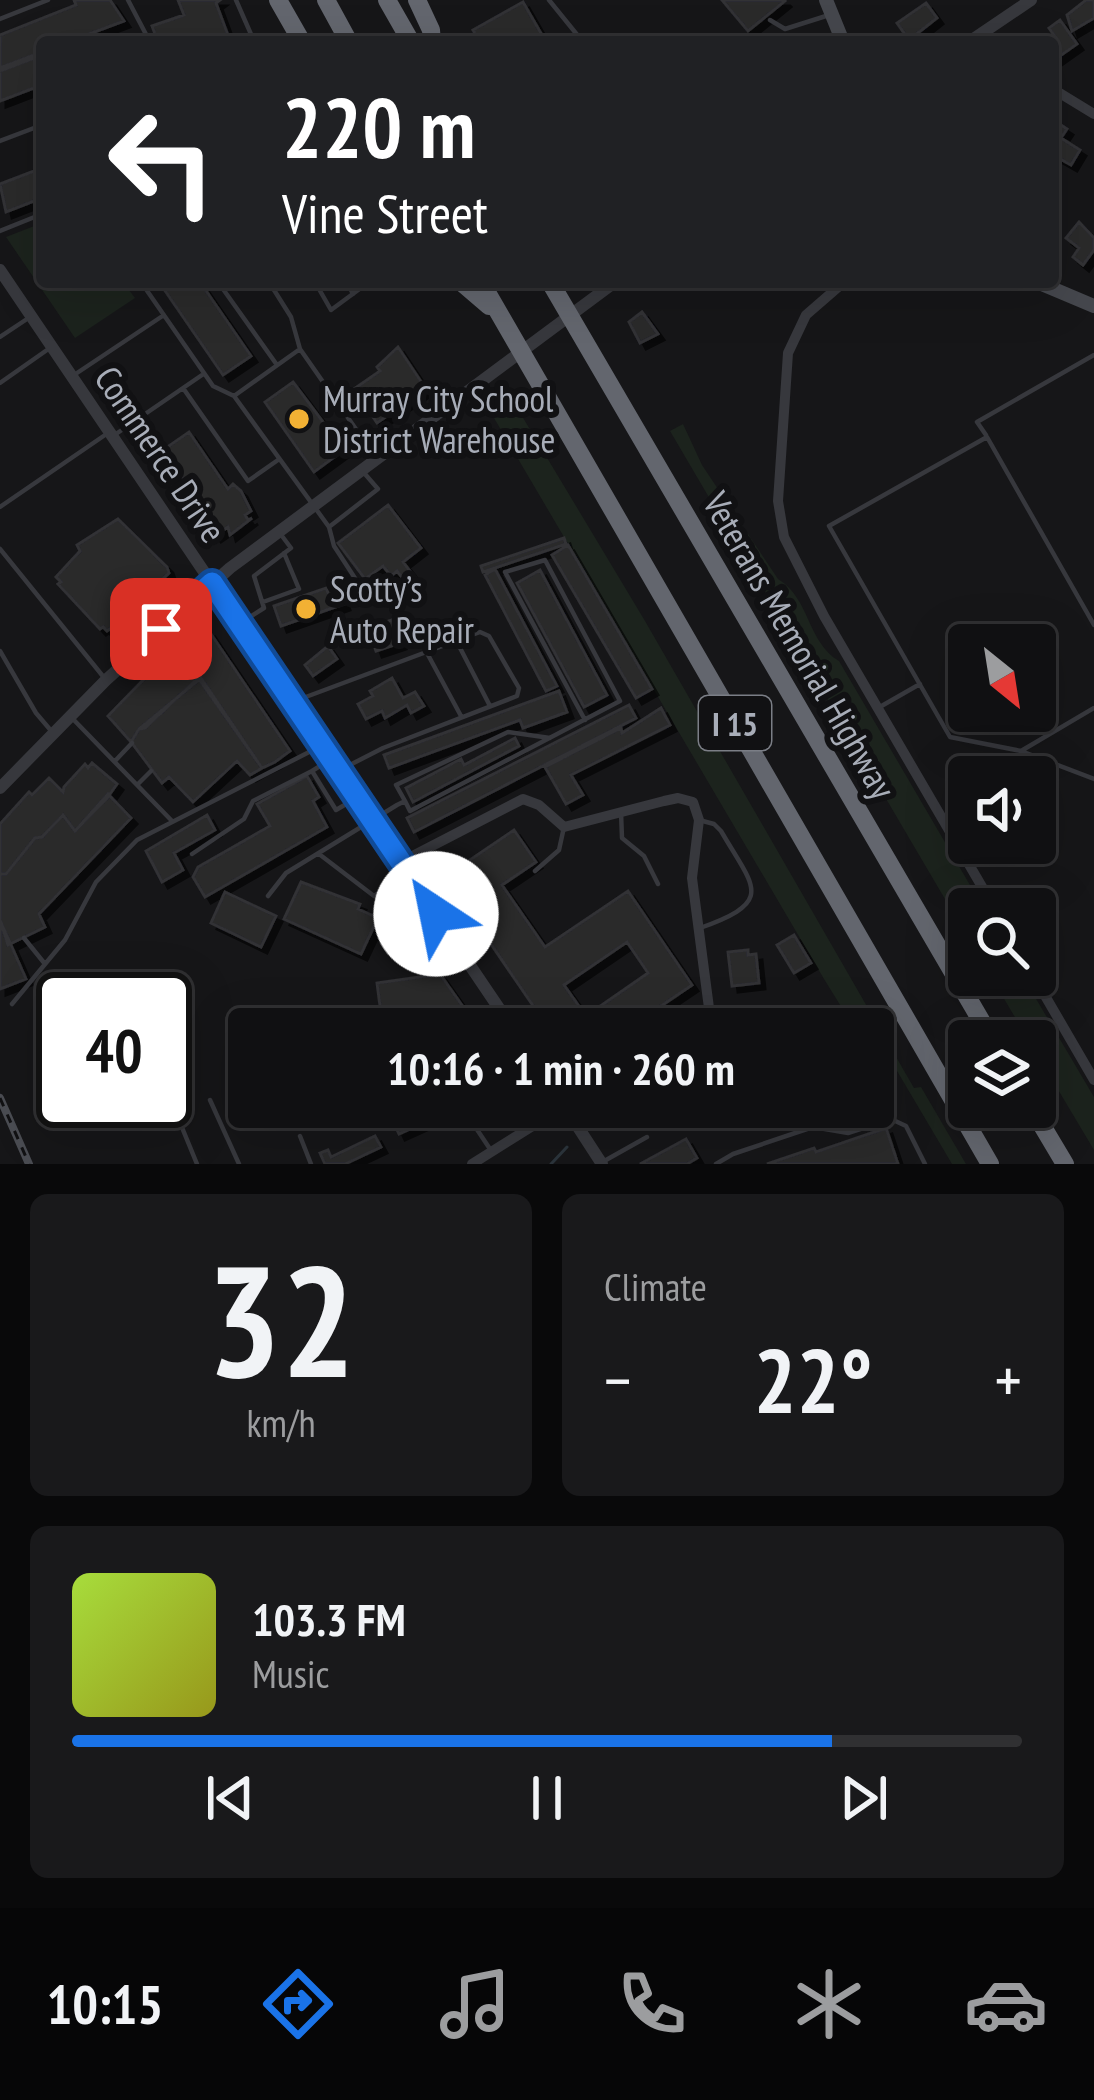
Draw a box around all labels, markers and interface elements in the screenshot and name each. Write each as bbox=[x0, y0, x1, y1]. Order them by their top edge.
text: 220 m bbox=[282, 72, 475, 181]
icon: left bbox=[84, 84, 240, 240]
text: Vine Street bbox=[282, 178, 488, 248]
street label: Commerce Drive bbox=[85, 357, 237, 551]
place label: Murray City School District Warehouse bbox=[323, 375, 555, 463]
marker: Murray City School District Warehouse bbox=[286, 406, 312, 432]
street label: Veterans Memorial Highway bbox=[692, 482, 907, 807]
place label: Scotty’s Auto Repair bbox=[330, 565, 474, 653]
pin bbox=[110, 578, 212, 680]
icon: arrive bbox=[128, 596, 194, 662]
marker: Scotty’s Auto Repair bbox=[293, 596, 319, 622]
north arrow bbox=[948, 624, 1056, 732]
map controls bbox=[948, 624, 1056, 1128]
road number: I 15 bbox=[699, 696, 771, 750]
button: sound bbox=[948, 756, 1056, 864]
position arrow bbox=[373, 851, 499, 977]
button: search bbox=[948, 888, 1056, 996]
speed limit sign: 40 bbox=[36, 972, 192, 1128]
button: layers bbox=[948, 1020, 1056, 1128]
text: 10:16 · 1 min · 260 m bbox=[387, 1039, 735, 1097]
text: 32 bbox=[206, 1218, 356, 1420]
text: Climate bbox=[604, 1261, 707, 1312]
text: 22° bbox=[754, 1321, 872, 1438]
text: − bbox=[604, 1337, 631, 1422]
text: + bbox=[995, 1337, 1022, 1422]
text: km/h bbox=[246, 1397, 316, 1448]
text: 103.3 FM bbox=[252, 1590, 406, 1648]
text: Music bbox=[252, 1648, 329, 1699]
icon: previous bbox=[197, 1765, 263, 1831]
icon: pause bbox=[514, 1765, 580, 1831]
icon: next bbox=[831, 1765, 897, 1831]
icon: directions bbox=[256, 1962, 340, 2046]
icon: music bbox=[433, 1962, 517, 2046]
icon: phone bbox=[610, 1962, 694, 2046]
icon: climate bbox=[787, 1962, 871, 2046]
icon: car bbox=[964, 1962, 1048, 2046]
text: 10:15 bbox=[46, 1969, 163, 2039]

